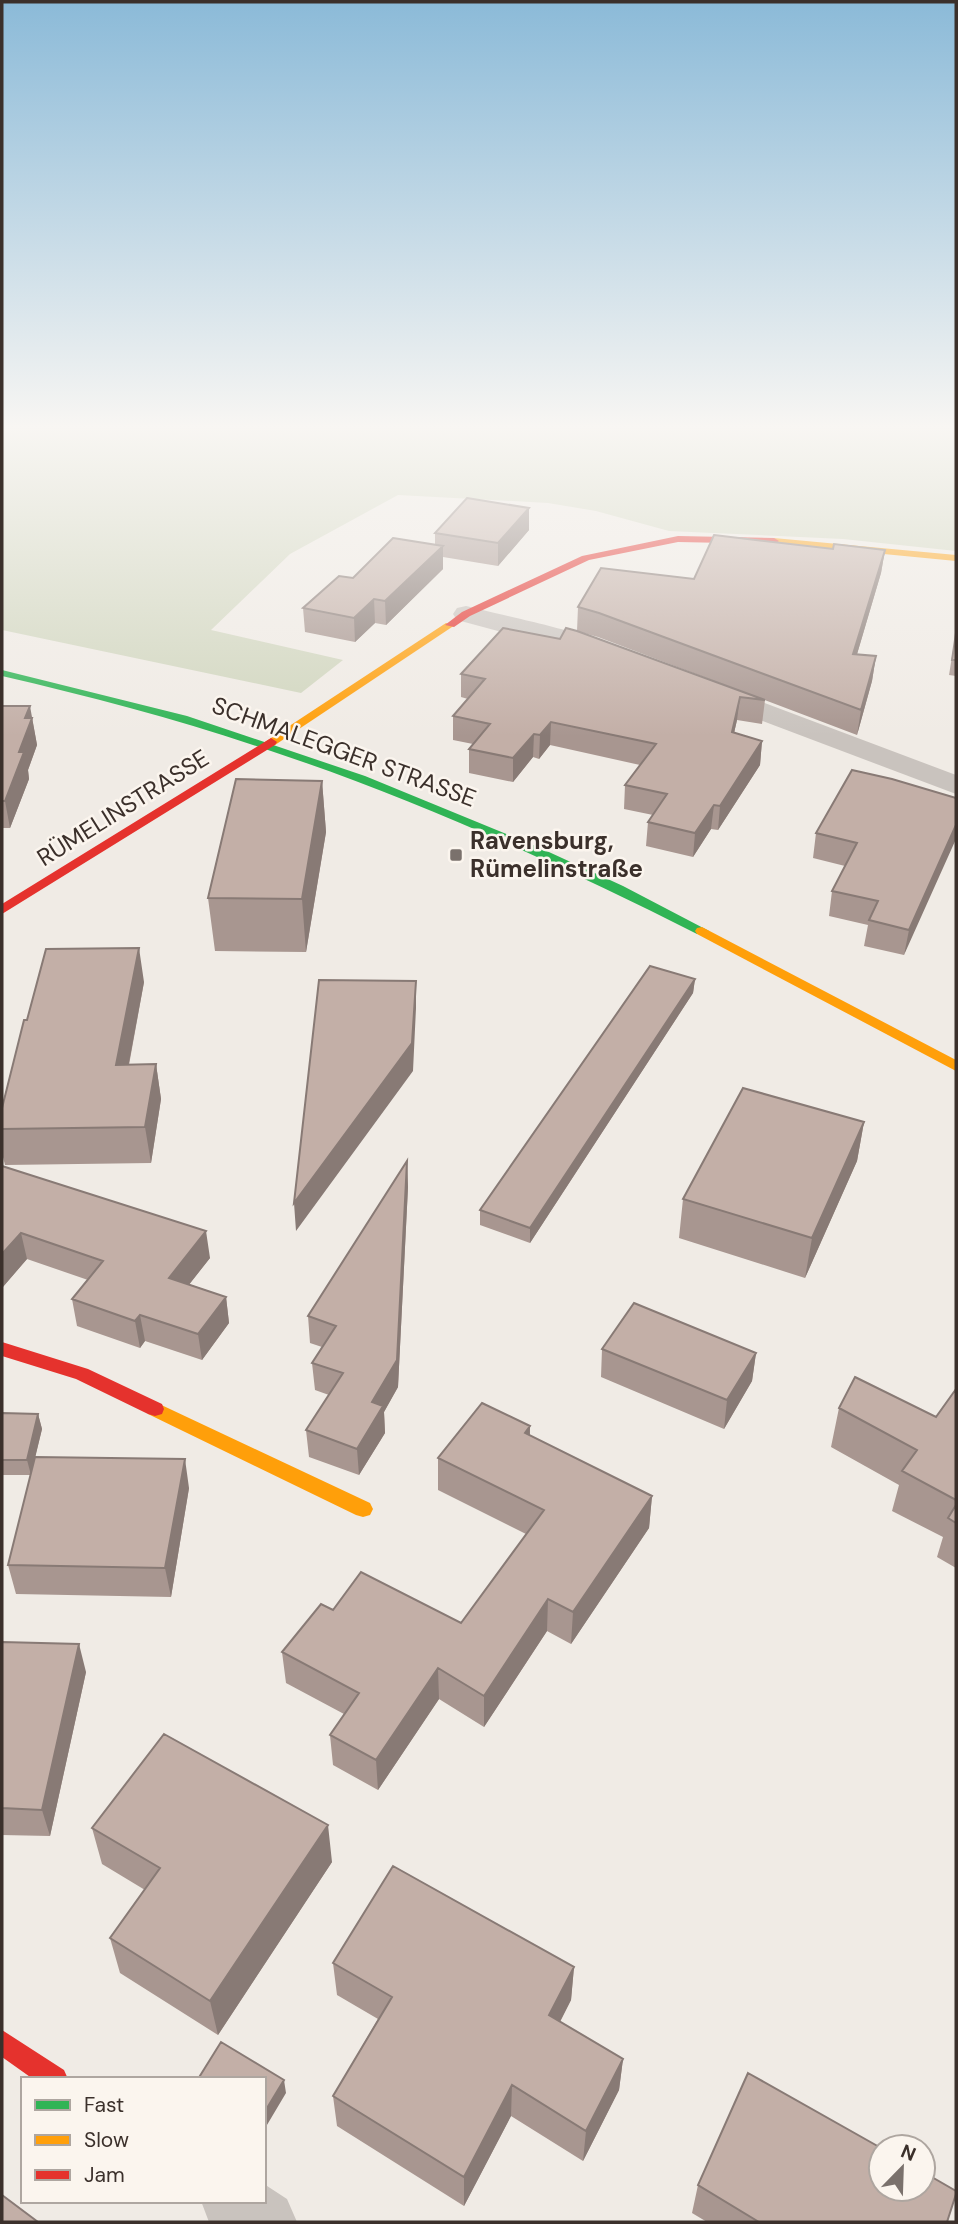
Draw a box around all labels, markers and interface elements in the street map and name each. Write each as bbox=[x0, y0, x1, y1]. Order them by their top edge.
street label: SCHMALEGGER STRASSE bbox=[208, 689, 481, 814]
street label: RÜMELINSTRASSE bbox=[31, 742, 215, 873]
place label: Ravensburg, Rümelinstraße bbox=[470, 825, 643, 884]
marker: Ravensburg, Rümelinstraße bbox=[448, 847, 464, 863]
legend bbox=[21, 2077, 266, 2203]
text: Fast bbox=[84, 2091, 124, 2119]
text: Slow bbox=[84, 2126, 129, 2154]
north arrow bbox=[867, 2133, 937, 2203]
text: N bbox=[897, 2139, 920, 2167]
text: Jam bbox=[84, 2161, 125, 2189]

